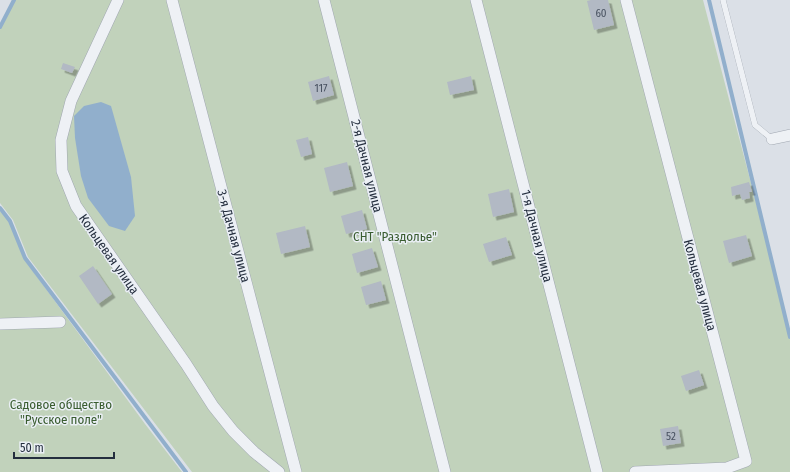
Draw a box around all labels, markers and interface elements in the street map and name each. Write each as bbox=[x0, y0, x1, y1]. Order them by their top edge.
house number: 60 bbox=[595, 7, 607, 20]
house number: 117 bbox=[315, 82, 328, 95]
street label: 2-я Дачная улица bbox=[348, 118, 386, 214]
street label: 3-я Дачная улица bbox=[214, 188, 254, 284]
street label: 1-я Дачная улица bbox=[518, 188, 556, 284]
street label: Кольцевая улица bbox=[76, 211, 142, 297]
park label: СНТ "Раздолье" bbox=[353, 229, 437, 244]
street label: Кольцевая улица bbox=[681, 238, 719, 332]
park label: Садовое общество "Русское поле" bbox=[10, 397, 112, 427]
house number: 52 bbox=[666, 430, 676, 443]
scale bar bbox=[14, 434, 114, 460]
text: 50 m bbox=[20, 441, 44, 455]

